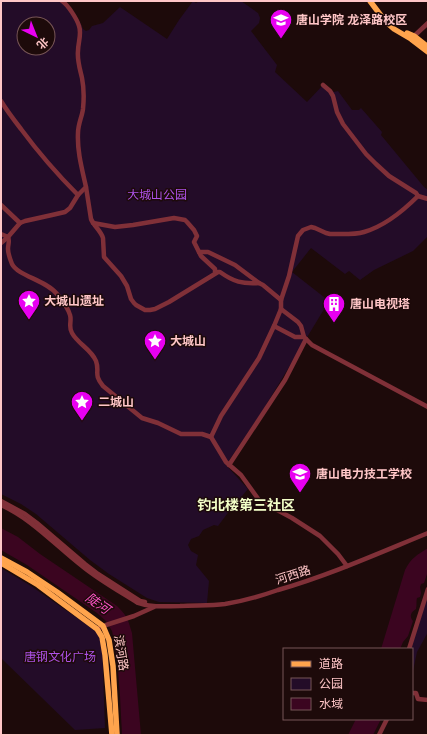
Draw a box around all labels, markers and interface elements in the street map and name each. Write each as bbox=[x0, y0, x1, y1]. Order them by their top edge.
school or university icon: 唐山学院 龙泽路校区 bbox=[268, 7, 294, 40]
place label: 唐山学院 龙泽路校区 bbox=[296, 12, 407, 28]
north arrow bbox=[16, 16, 56, 56]
text: 北 bbox=[33, 34, 52, 52]
park label: 大城山公园 bbox=[127, 187, 187, 203]
place icon: 大城山遗址 bbox=[16, 288, 42, 321]
building icon: 唐山电视塔 bbox=[321, 291, 347, 324]
place label: 大城山遗址 bbox=[44, 293, 104, 309]
place label: 唐山电视塔 bbox=[350, 296, 410, 312]
place icon: 大城山 bbox=[142, 328, 168, 361]
place label: 大城山 bbox=[170, 333, 206, 349]
place icon: 二城山 bbox=[69, 389, 95, 422]
place label: 二城山 bbox=[98, 394, 134, 410]
school or university icon: 唐山电力技工学校 bbox=[287, 461, 313, 494]
place label: 唐山电力技工学校 bbox=[316, 466, 412, 482]
district label: 钓北楼第三社区 bbox=[197, 496, 295, 515]
street label: 河西路 bbox=[273, 562, 313, 588]
water label: 陡河 bbox=[82, 589, 116, 620]
street label: 滨河路 bbox=[110, 634, 132, 672]
legend bbox=[283, 648, 413, 720]
park label: 唐钢文化广场 bbox=[24, 649, 96, 665]
text: 道路 bbox=[319, 656, 343, 672]
text: 公园 bbox=[319, 676, 343, 692]
text: 水域 bbox=[319, 696, 343, 712]

